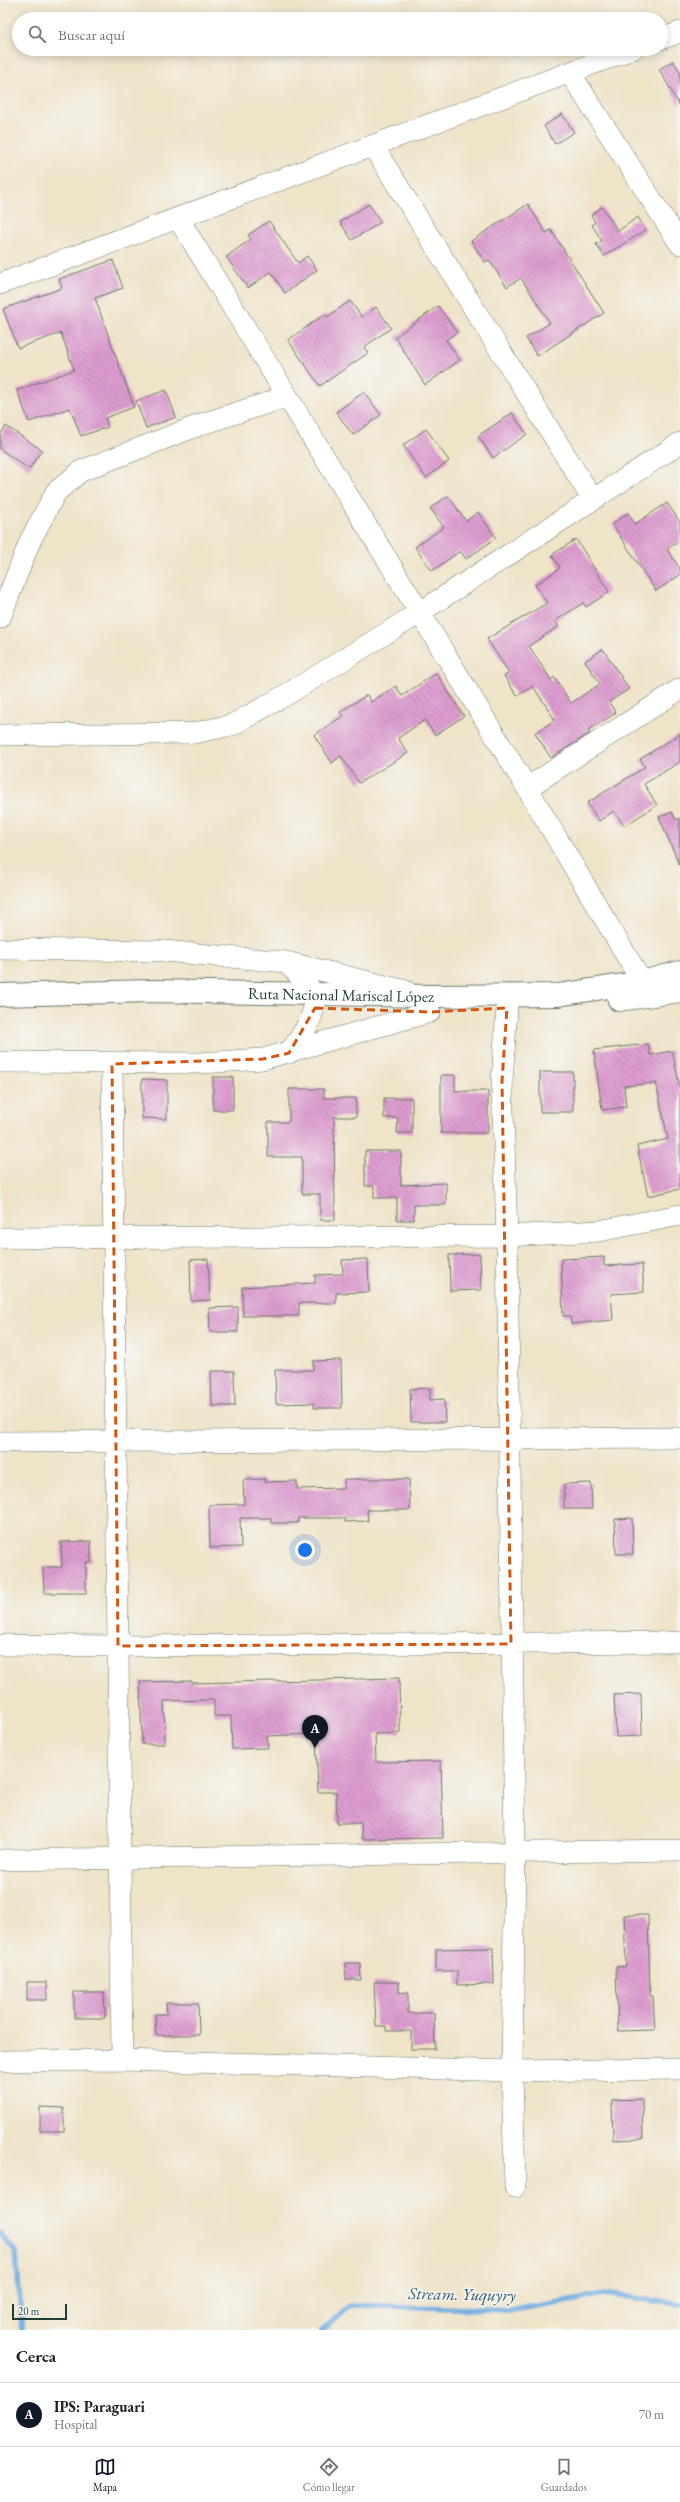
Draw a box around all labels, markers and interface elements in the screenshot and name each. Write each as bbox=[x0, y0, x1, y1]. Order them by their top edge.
search box bbox=[12, 12, 668, 56]
icon: search bbox=[26, 23, 48, 45]
text: Buscar aquí bbox=[58, 25, 125, 44]
street label: Ruta Nacional Mariscal López bbox=[248, 983, 434, 1007]
your location bbox=[295, 1540, 315, 1560]
pin: A bbox=[302, 1715, 328, 1748]
water label: Stream. Yuquyry bbox=[407, 2282, 516, 2307]
scale bar bbox=[12, 2302, 67, 2321]
text: 20 m bbox=[18, 2304, 39, 2318]
text: Cerca bbox=[16, 2345, 56, 2367]
text: IPS: Paraguari bbox=[54, 2397, 145, 2416]
text: A bbox=[24, 2406, 34, 2423]
text: 70 m bbox=[639, 2406, 664, 2423]
text: Hospital bbox=[54, 2416, 98, 2433]
tab: Mapa bbox=[93, 2456, 117, 2494]
tab: Cómo llegar bbox=[303, 2456, 355, 2494]
tab: Guardados bbox=[541, 2456, 587, 2494]

